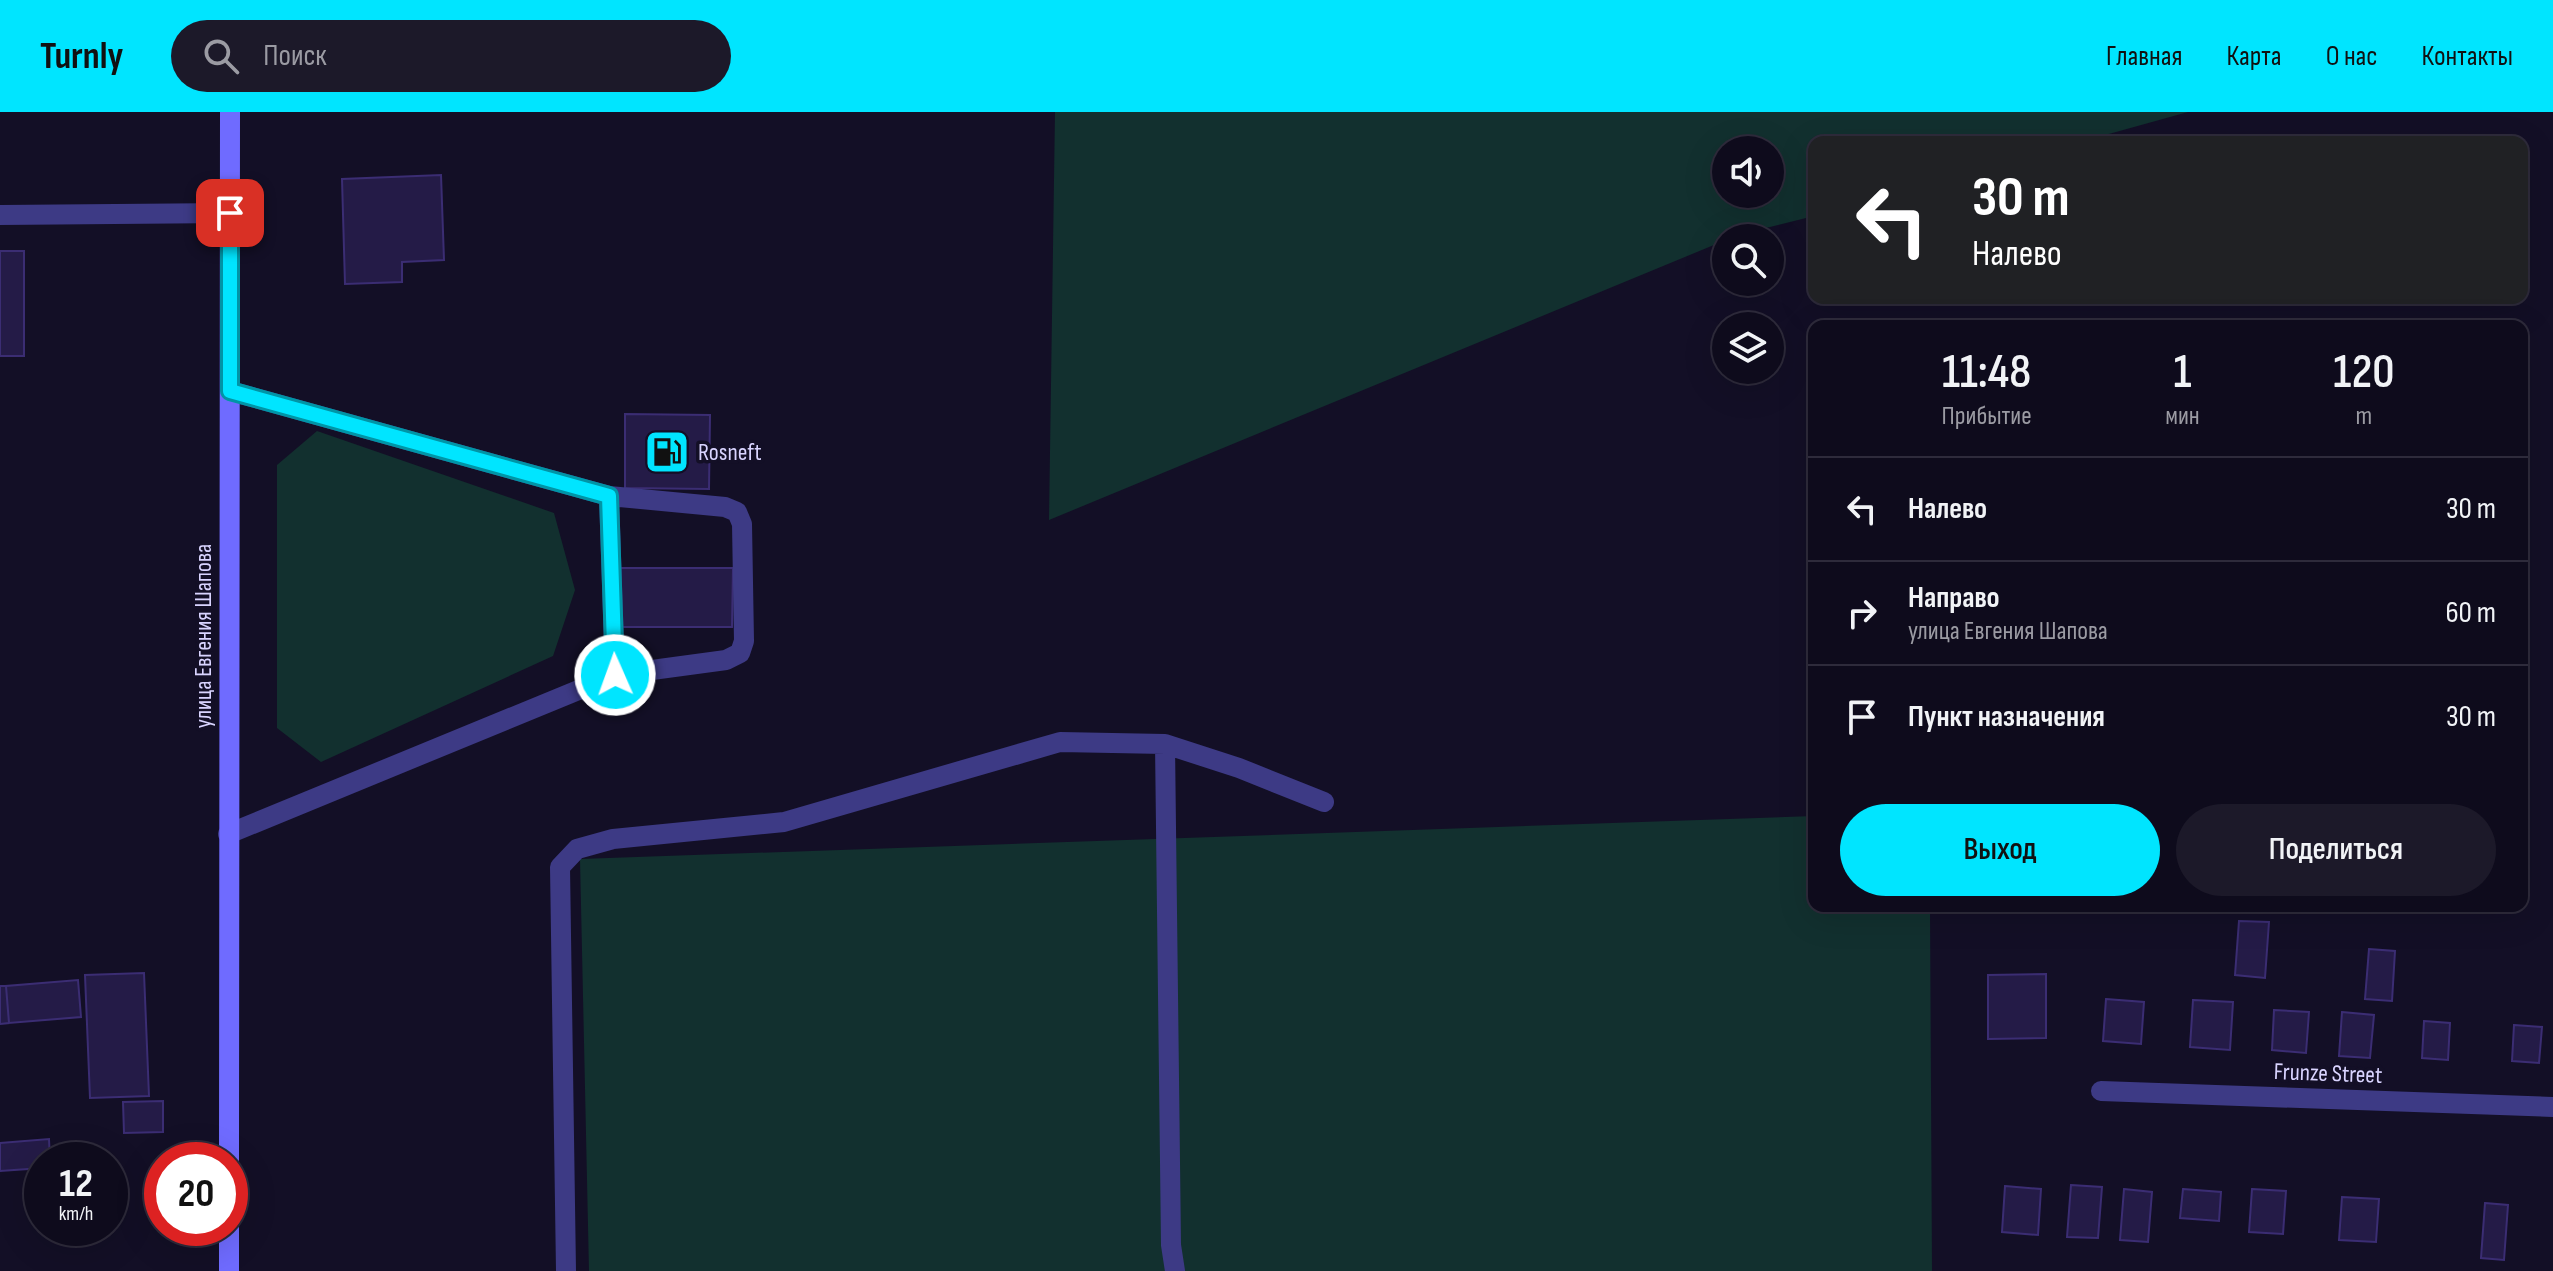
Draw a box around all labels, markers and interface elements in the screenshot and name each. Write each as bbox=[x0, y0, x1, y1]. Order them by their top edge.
search box bbox=[171, 20, 731, 92]
text: Turnly bbox=[40, 34, 123, 79]
icon: search bbox=[199, 34, 243, 78]
text: Поиск bbox=[263, 38, 327, 74]
text: Главная bbox=[2106, 40, 2182, 73]
text: Карта bbox=[2226, 40, 2282, 73]
text: О нас bbox=[2326, 40, 2378, 73]
text: Контакты bbox=[2422, 40, 2513, 73]
map controls bbox=[1712, 136, 1784, 384]
button: sound bbox=[1712, 136, 1784, 208]
text: 30 m bbox=[1972, 165, 2070, 232]
icon: left bbox=[1840, 168, 1944, 272]
pin bbox=[196, 179, 264, 247]
icon: arrive bbox=[208, 191, 252, 235]
button: search bbox=[1712, 224, 1784, 296]
text: Налево bbox=[1972, 233, 2062, 276]
button: layers bbox=[1712, 312, 1784, 384]
text: 11:48 bbox=[1942, 344, 2031, 401]
text: 1 bbox=[2173, 344, 2191, 401]
text: 120 bbox=[2333, 344, 2394, 401]
text: Прибытие bbox=[1942, 401, 2032, 432]
text: мин bbox=[2165, 401, 2200, 432]
text: m bbox=[2355, 401, 2372, 432]
fuel station icon: Rosneft bbox=[643, 428, 691, 476]
place label: Rosneft bbox=[698, 438, 762, 467]
icon: left bbox=[1840, 487, 1884, 531]
text: Налево bbox=[1908, 491, 1987, 527]
text: 30 m bbox=[2446, 491, 2496, 527]
street label: улица Евгения Шапова bbox=[189, 544, 218, 728]
text: Направо bbox=[1908, 580, 2000, 616]
icon: right bbox=[1840, 591, 1884, 635]
text: 60 m bbox=[2445, 595, 2496, 631]
text: улица Евгения Шапова bbox=[1908, 616, 2108, 647]
position arrow bbox=[573, 633, 657, 717]
icon: arrive bbox=[1840, 695, 1884, 739]
text: Пункт назначения bbox=[1908, 699, 2105, 735]
text: 30 m bbox=[2446, 699, 2496, 735]
button: Выход bbox=[1840, 804, 2160, 896]
button: Поделиться bbox=[2176, 804, 2496, 896]
street label: Frunze Street bbox=[2273, 1057, 2383, 1090]
speed limit sign: 20 bbox=[144, 1142, 248, 1246]
text: 12 bbox=[59, 1160, 93, 1208]
text: km/h bbox=[59, 1202, 93, 1226]

